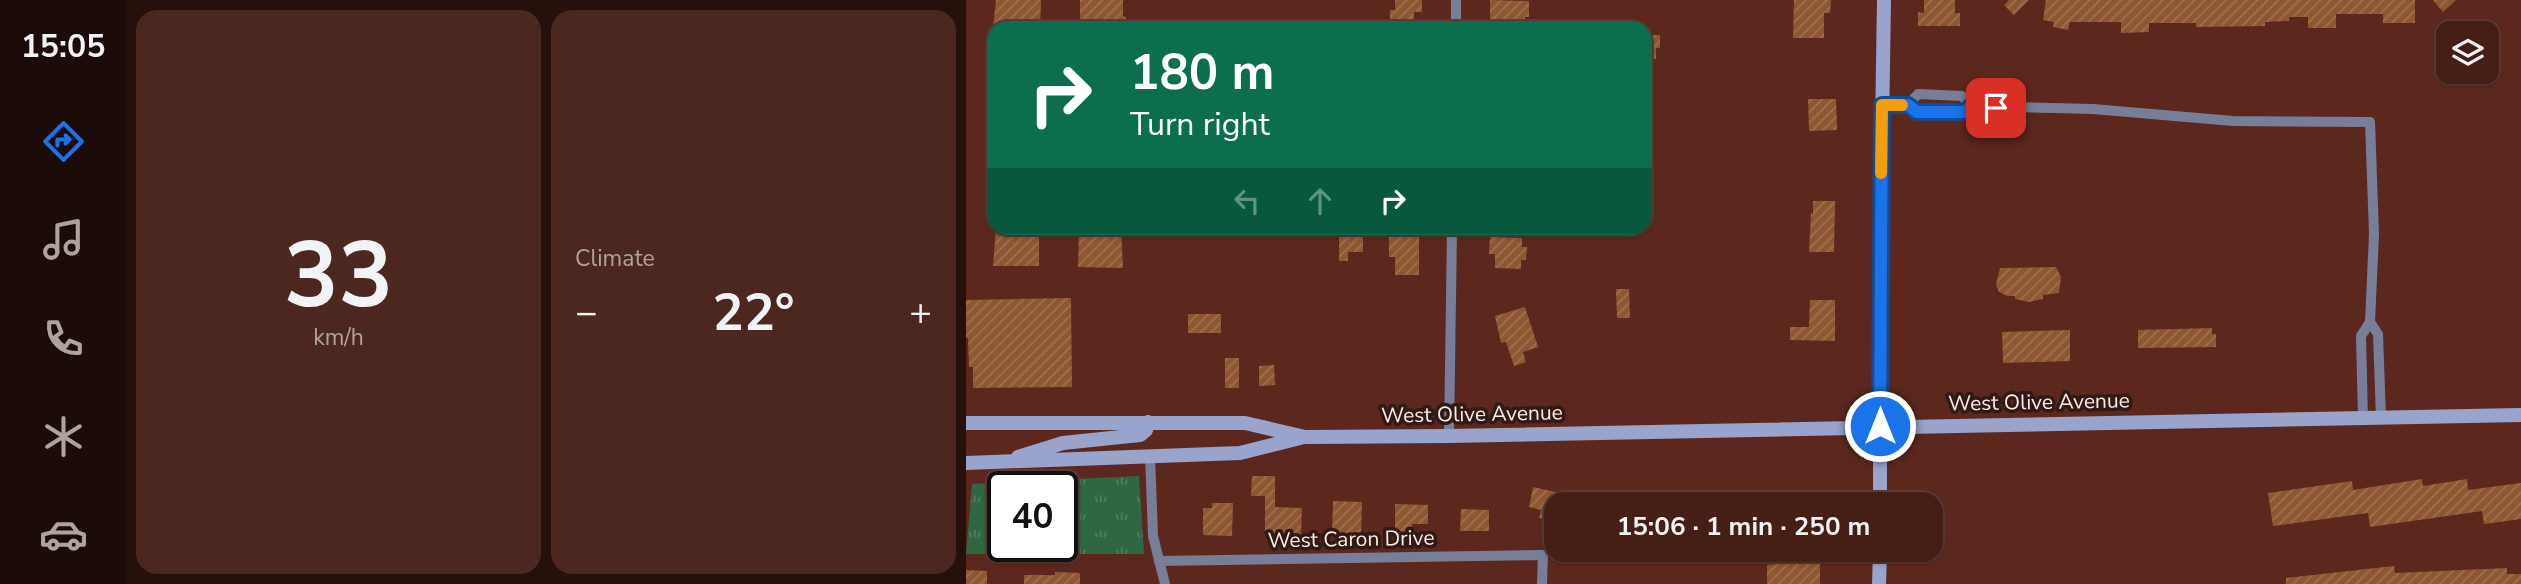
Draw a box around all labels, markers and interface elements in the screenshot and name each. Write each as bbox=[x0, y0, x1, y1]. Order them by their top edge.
map controls bbox=[2436, 21, 2499, 84]
button: layers bbox=[2436, 21, 2499, 84]
text: 15:05 bbox=[21, 25, 105, 68]
text: 180 m bbox=[1130, 39, 1274, 106]
icon: right bbox=[1015, 49, 1106, 140]
pin bbox=[1966, 78, 2026, 138]
icon: arrive bbox=[1977, 89, 2015, 127]
text: Turn right bbox=[1130, 103, 1270, 146]
icon: directions bbox=[39, 117, 88, 166]
icon: left bbox=[1228, 182, 1266, 220]
icon: ahead bbox=[1301, 182, 1339, 220]
icon: right bbox=[1374, 182, 1412, 220]
text: 33 bbox=[284, 214, 393, 338]
icon: music bbox=[39, 215, 88, 264]
text: Climate bbox=[575, 243, 655, 274]
text: 22° bbox=[712, 277, 795, 348]
text: − bbox=[575, 287, 598, 338]
text: + bbox=[909, 287, 932, 338]
icon: phone bbox=[39, 314, 88, 363]
text: km/h bbox=[313, 322, 364, 353]
street label: West Olive Avenue bbox=[1948, 386, 2130, 418]
position arrow bbox=[1843, 389, 1917, 463]
street label: West Olive Avenue bbox=[1381, 398, 1563, 430]
icon: climate bbox=[39, 412, 88, 461]
speed limit sign: 40 bbox=[987, 471, 1078, 562]
text: 15:06 · 1 min · 250 m bbox=[1617, 509, 1870, 544]
icon: car bbox=[39, 510, 88, 559]
street label: West Caron Drive bbox=[1267, 524, 1435, 554]

